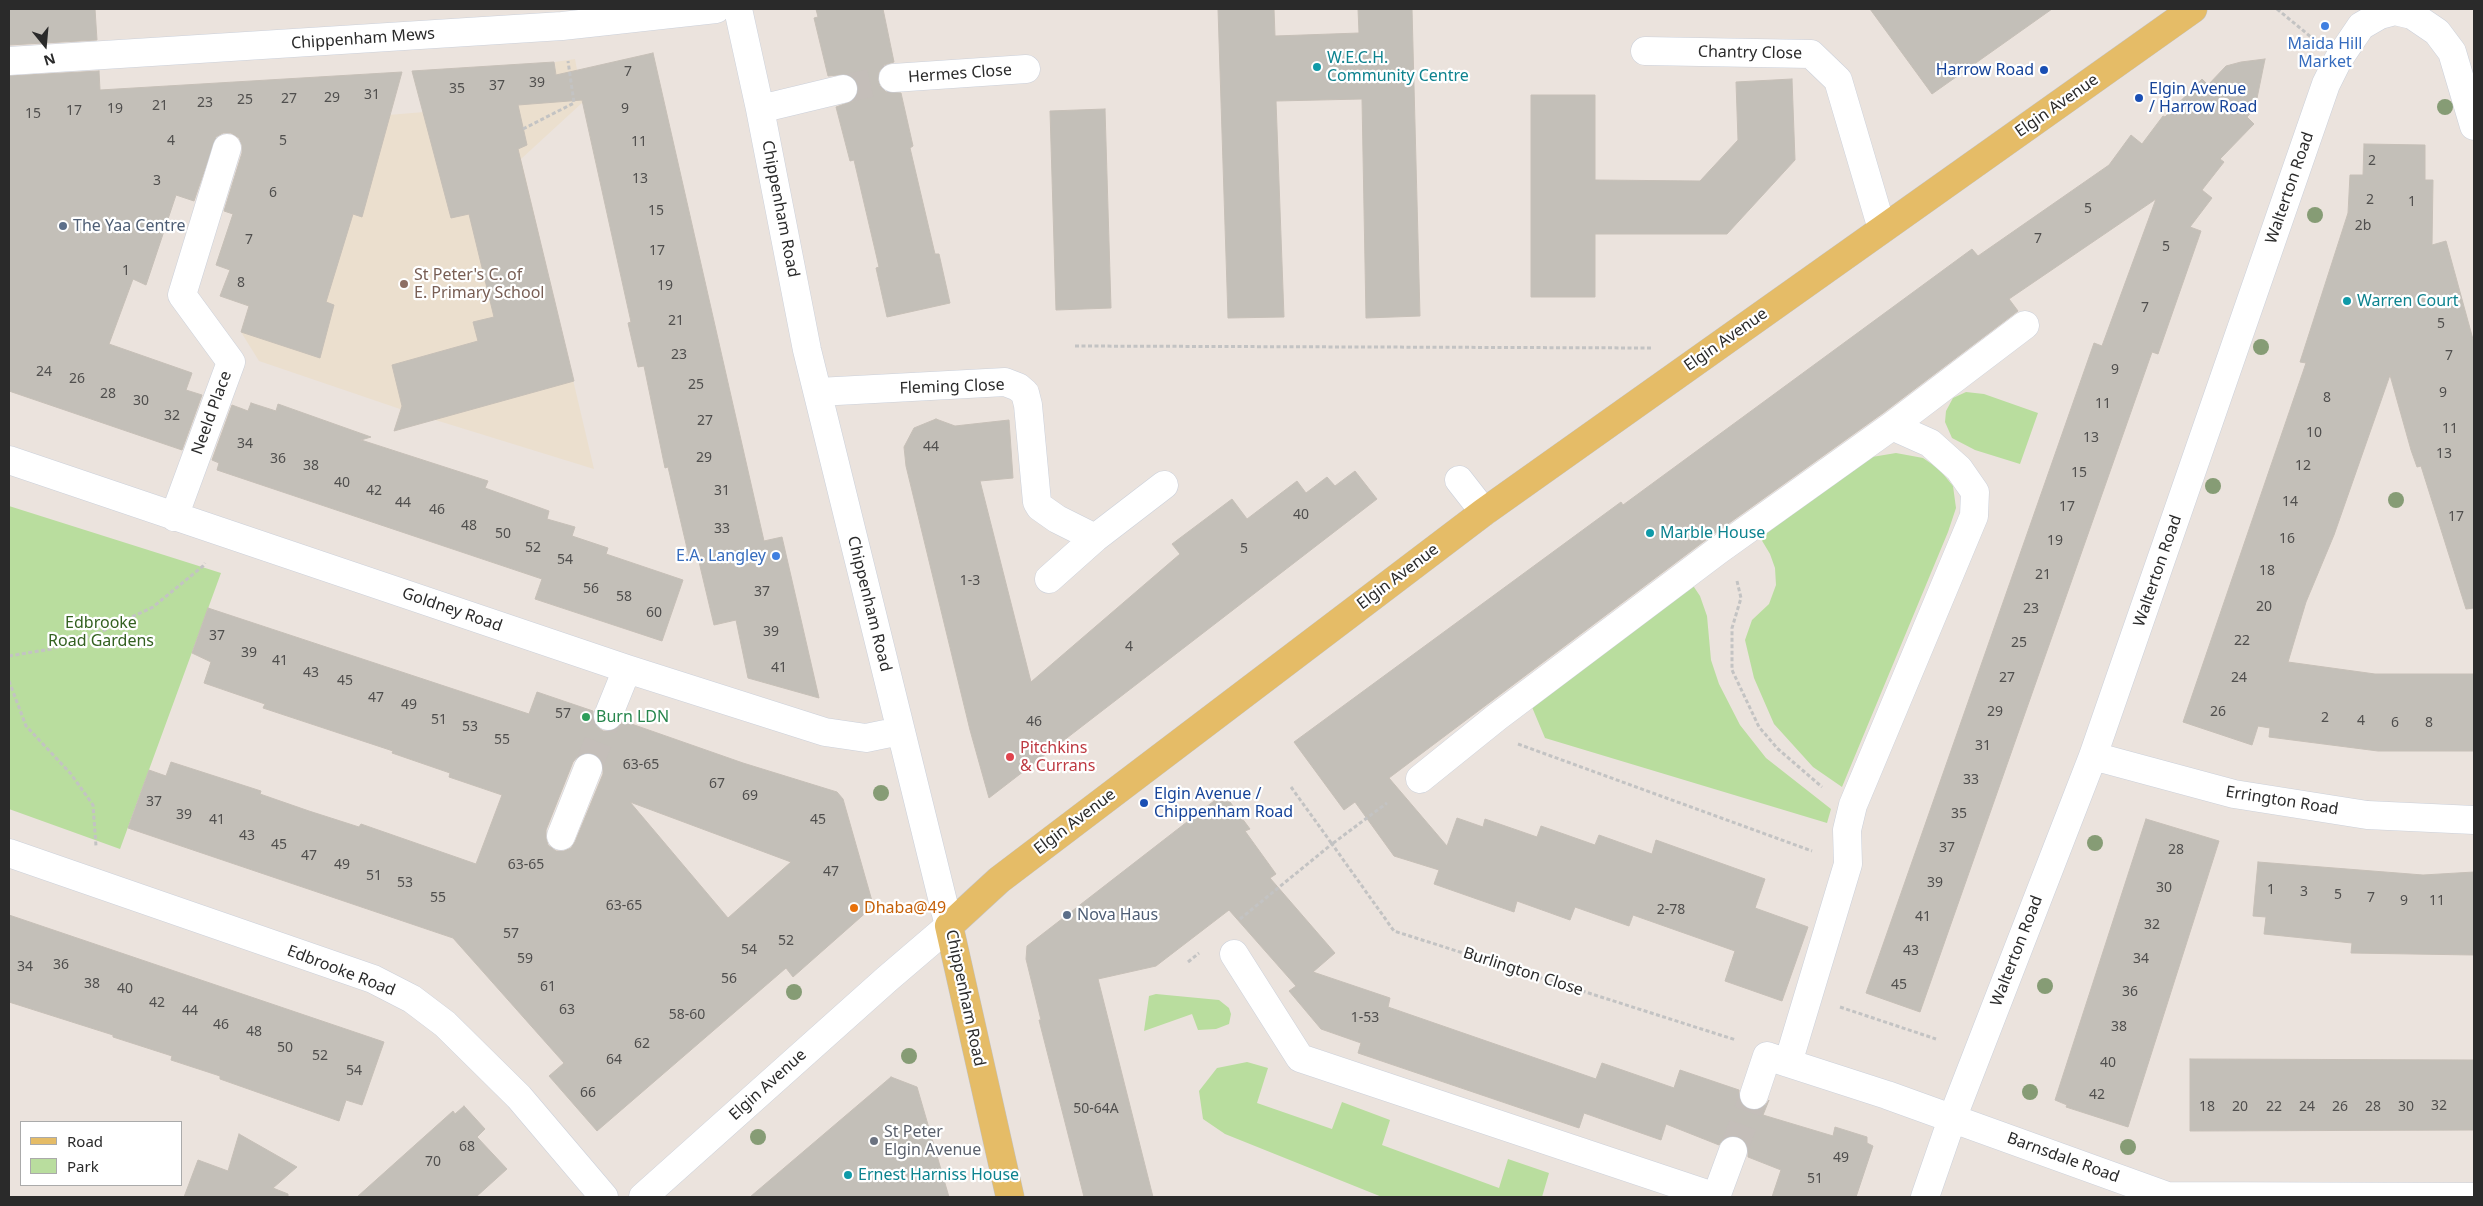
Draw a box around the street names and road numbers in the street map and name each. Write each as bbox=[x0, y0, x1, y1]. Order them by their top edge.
street label: Chippenham Mews bbox=[290, 24, 436, 54]
street label: Chantry Close bbox=[1698, 42, 1802, 64]
street label: Hermes Close bbox=[908, 61, 1012, 87]
street label: Elgin Avenue bbox=[2012, 70, 2102, 142]
street label: Walterton Road bbox=[2262, 130, 2318, 246]
street label: Chippenham Road bbox=[757, 139, 803, 279]
street label: Elgin Avenue bbox=[1681, 304, 1771, 376]
street label: Neeld Place bbox=[188, 368, 236, 458]
street label: Fleming Close bbox=[899, 376, 1005, 398]
street label: Walterton Road bbox=[2130, 513, 2186, 629]
street label: Chippenham Road bbox=[843, 534, 895, 674]
street label: Elgin Avenue bbox=[1353, 540, 1443, 614]
street label: Goldney Road bbox=[399, 584, 505, 636]
street label: Errington Road bbox=[2224, 783, 2340, 819]
street label: Elgin Avenue bbox=[1030, 785, 1120, 859]
street label: Walterton Road bbox=[1987, 893, 2047, 1009]
street label: Chippenham Road bbox=[941, 928, 989, 1068]
street label: Edbrooke Road bbox=[284, 942, 398, 1000]
street label: Burlington Close bbox=[1461, 944, 1585, 1000]
street label: Elgin Avenue bbox=[725, 1045, 811, 1125]
street label: Barnsdale Road bbox=[2004, 1129, 2122, 1187]

